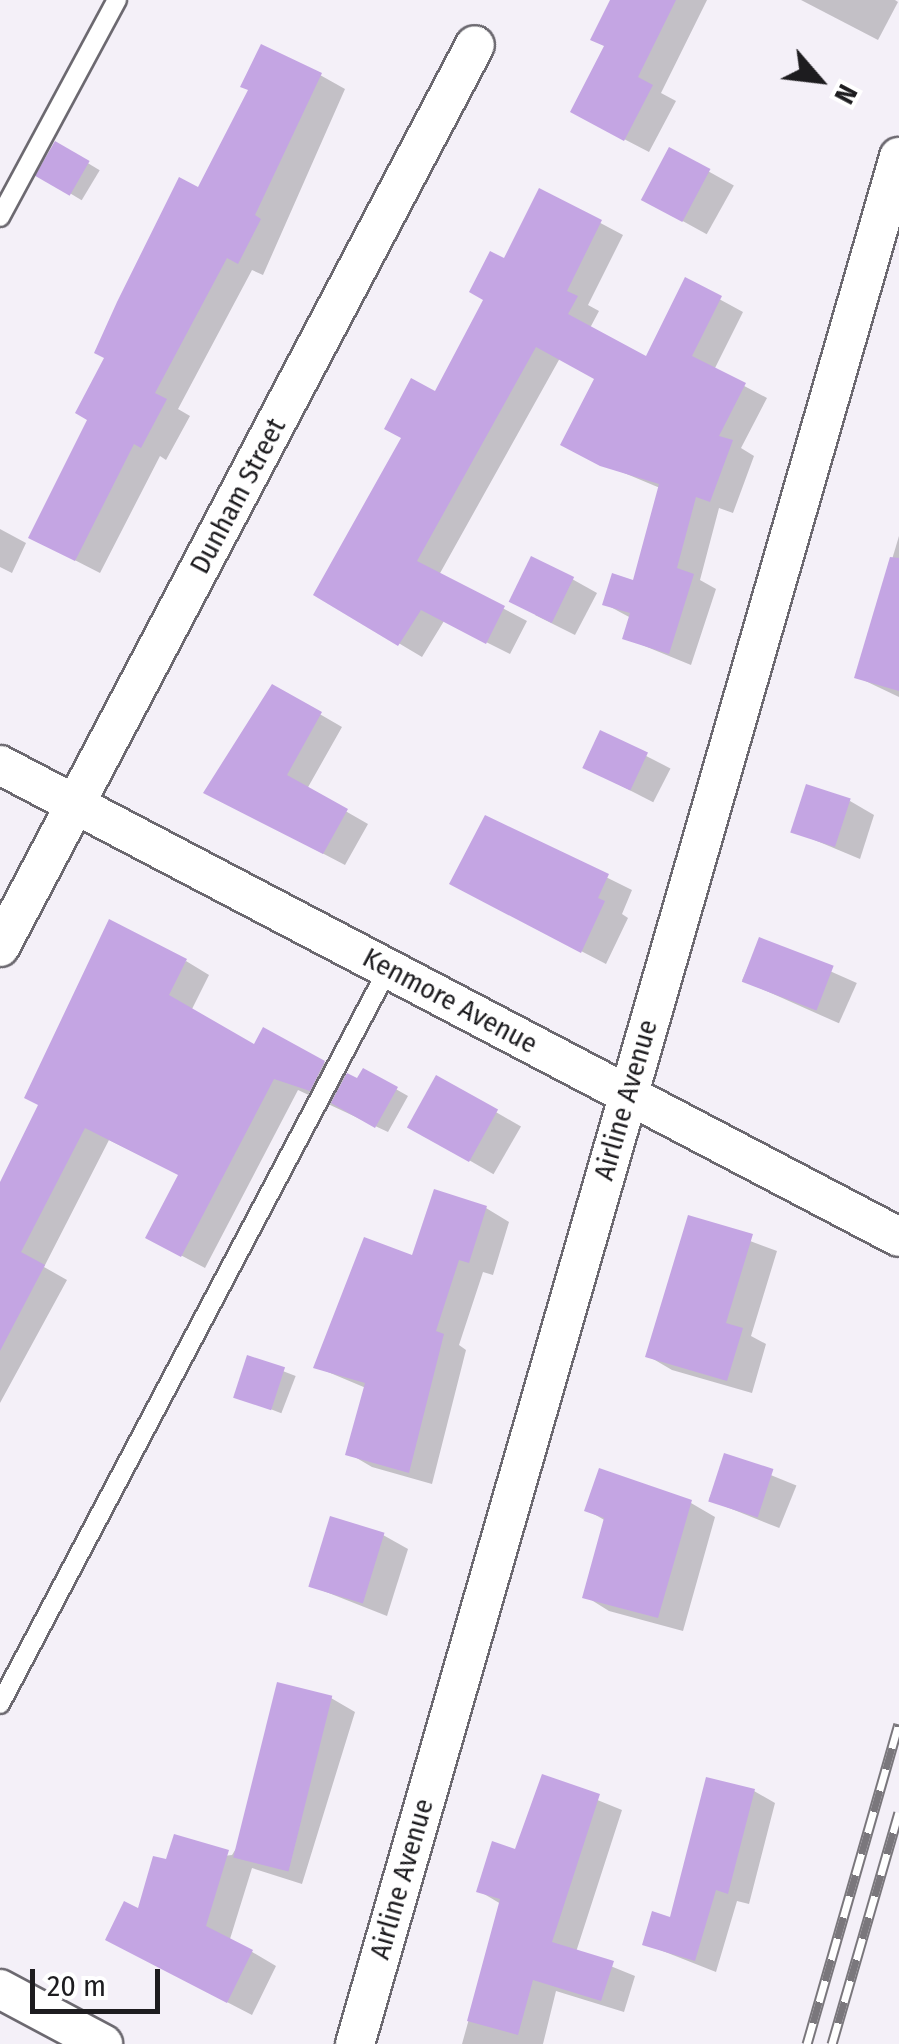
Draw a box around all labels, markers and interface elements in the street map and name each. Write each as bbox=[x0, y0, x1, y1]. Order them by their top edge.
north arrow bbox=[769, 30, 869, 130]
text: N bbox=[827, 79, 864, 109]
street label: Dunham Street bbox=[183, 413, 293, 579]
street label: Kenmore Avenue bbox=[357, 941, 543, 1061]
street label: Airline Avenue bbox=[587, 1016, 665, 1184]
street label: Airline Avenue bbox=[363, 1795, 441, 1963]
scale bar bbox=[35, 1949, 165, 2011]
text: 20 m bbox=[47, 1968, 106, 2004]

